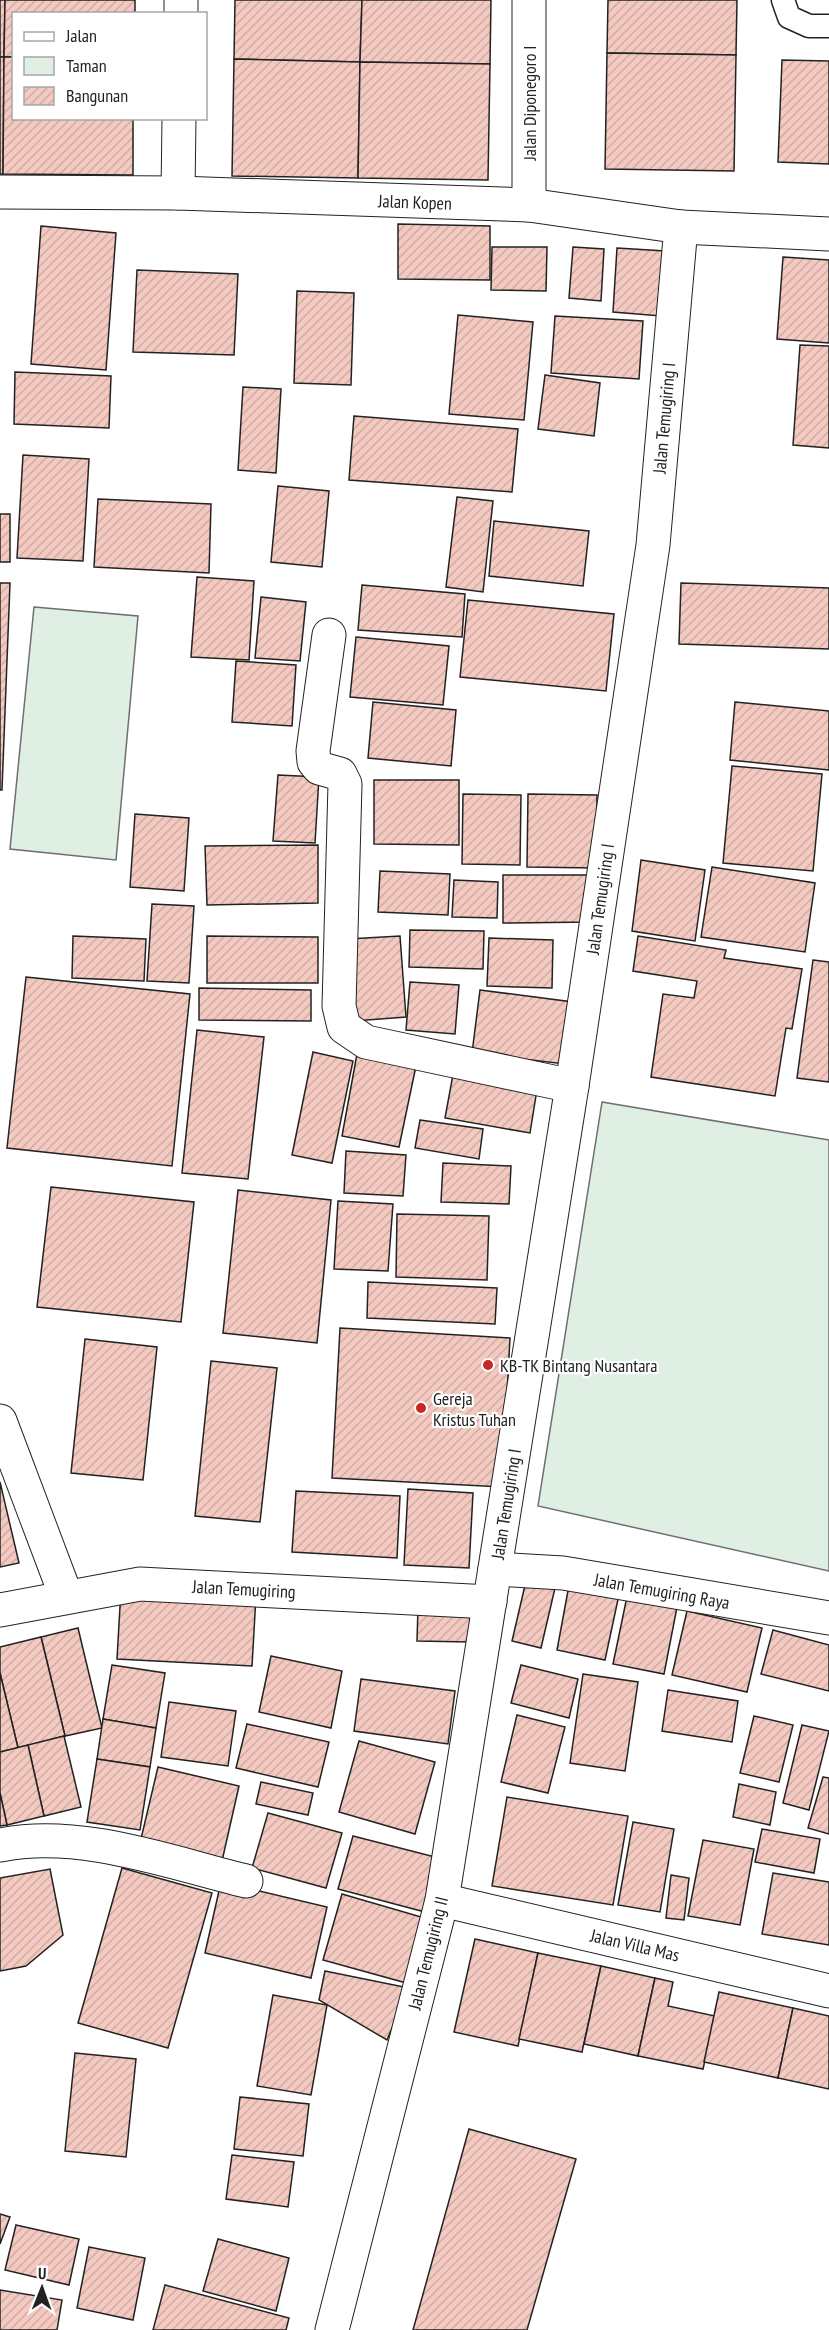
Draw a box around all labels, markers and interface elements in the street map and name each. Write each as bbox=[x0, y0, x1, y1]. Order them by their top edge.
legend bbox=[12, 12, 207, 120]
text: Jalan bbox=[65, 24, 97, 47]
street label: Jalan Diponegoro I bbox=[518, 45, 541, 162]
text: Taman bbox=[66, 54, 107, 77]
text: Bangunan bbox=[66, 84, 128, 107]
street label: Jalan Kopen bbox=[377, 189, 452, 215]
street label: Jalan Temugiring I bbox=[648, 361, 680, 476]
street label: Jalan Temugiring I bbox=[581, 842, 619, 957]
place label: KB-TK Bintang Nusantara bbox=[500, 1354, 657, 1377]
marker: KB-TK Bintang Nusantara bbox=[481, 1358, 495, 1372]
place label: Gereja Kristus Tuhan bbox=[433, 1387, 516, 1431]
marker: Gereja Kristus Tuhan bbox=[414, 1401, 428, 1415]
street label: Jalan Temugiring I bbox=[486, 1447, 526, 1562]
street label: Jalan Temugiring Raya bbox=[591, 1568, 732, 1614]
street label: Jalan Temugiring bbox=[191, 1575, 296, 1603]
street label: Jalan Temugiring II bbox=[403, 1894, 453, 2013]
street label: Jalan Villa Mas bbox=[587, 1923, 682, 1966]
north arrow bbox=[12, 2258, 72, 2318]
text: U bbox=[38, 2263, 47, 2283]

